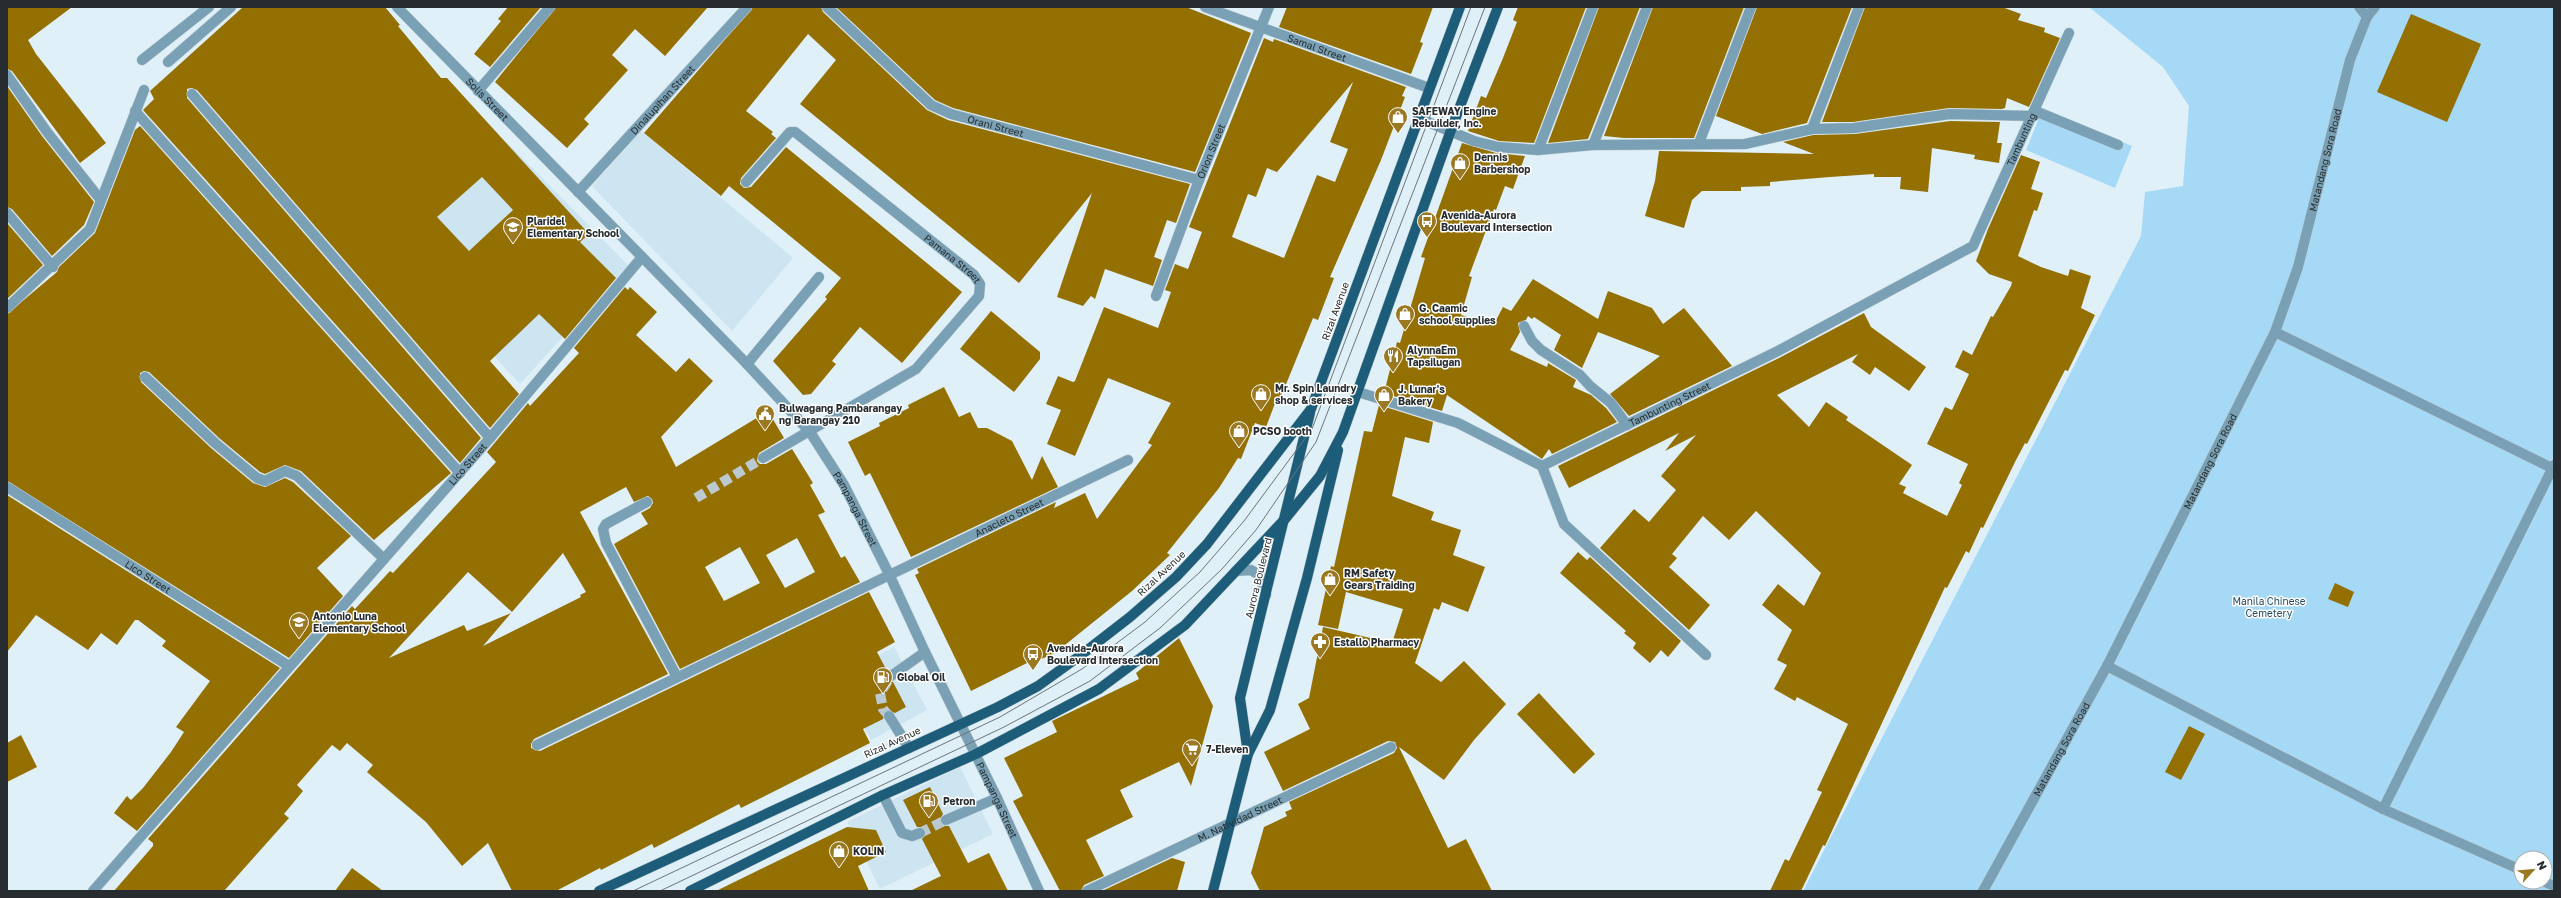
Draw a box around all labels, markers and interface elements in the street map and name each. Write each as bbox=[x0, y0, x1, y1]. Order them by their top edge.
street label: Samal Street bbox=[1286, 31, 1348, 64]
street label: Dinalupihan Street bbox=[628, 63, 697, 137]
street label: Solis Street bbox=[464, 75, 511, 123]
place label: SAFEWAY Engine Rebuilder, Inc. bbox=[1412, 105, 1496, 129]
shop icon: SAFEWAY Engine Rebuilder, Inc. bbox=[1387, 106, 1409, 134]
street label: Matandang Sora Road bbox=[2306, 107, 2344, 213]
street label: Tambunting bbox=[2004, 111, 2038, 168]
street label: Orani Street bbox=[966, 113, 1025, 139]
street label: Orion Street bbox=[1194, 122, 1227, 180]
place label: Dennis Barbershop bbox=[1474, 151, 1531, 175]
shop icon: Dennis Barbershop bbox=[1449, 152, 1471, 180]
place label: Avenida-Aurora Boulevard Intersection bbox=[1441, 209, 1552, 233]
bus stop icon: Avenida-Aurora Boulevard Intersection bbox=[1416, 210, 1438, 238]
place label: Plaridel Elementary School bbox=[527, 215, 620, 239]
school or university icon: Plaridel Elementary School bbox=[502, 216, 524, 244]
street label: Pamana Street bbox=[922, 232, 984, 285]
street label: Rizal Avenue bbox=[1319, 280, 1351, 342]
place label: G. Caamic school supplies bbox=[1419, 302, 1496, 326]
shop icon: G. Caamic school supplies bbox=[1394, 303, 1416, 331]
place label: AlynnaEm Tapsilugan bbox=[1407, 344, 1460, 368]
restaurant icon: AlynnaEm Tapsilugan bbox=[1382, 345, 1404, 373]
street label: Tambunting Street bbox=[1627, 379, 1712, 429]
place label: Mr. Spin Laundry shop & services bbox=[1275, 382, 1357, 406]
shop icon: Mr. Spin Laundry shop & services bbox=[1250, 383, 1272, 411]
place label: J. Lunar's Bakery bbox=[1398, 383, 1445, 407]
shop icon: J. Lunar's Bakery bbox=[1373, 384, 1395, 412]
place label: Bulwagang Pambarangay ng Barangay 210 bbox=[779, 402, 902, 426]
public building icon: Bulwagang Pambarangay ng Barangay 210 bbox=[754, 403, 776, 431]
street label: Matandang Sora Road bbox=[2181, 412, 2239, 511]
shop icon: PCSO booth bbox=[1228, 420, 1250, 448]
place label: PCSO booth bbox=[1253, 425, 1312, 437]
street label: Lico Street bbox=[446, 440, 489, 487]
street label: Pampanga Street bbox=[831, 469, 880, 548]
street label: Anacleto Street bbox=[973, 496, 1045, 539]
street label: Aurora Boulevard bbox=[1242, 536, 1274, 620]
street label: Rizal Avenue bbox=[1135, 548, 1188, 598]
street label: Lico Street bbox=[123, 558, 173, 595]
place label: RM Safety Gears Traiding bbox=[1344, 567, 1415, 591]
shop icon: RM Safety Gears Traiding bbox=[1319, 568, 1341, 596]
park label: Manila Chinese Cemetery bbox=[2232, 595, 2306, 619]
place label: Antonio Luna Elementary School bbox=[313, 610, 406, 634]
school or university icon: Antonio Luna Elementary School bbox=[288, 611, 310, 639]
pharmacy icon: Estallo Pharmacy bbox=[1309, 631, 1331, 659]
place label: Estallo Pharmacy bbox=[1334, 636, 1419, 648]
place label: Avenida–Aurora Boulevard Intersection bbox=[1047, 642, 1158, 666]
bus stop icon: Avenida–Aurora Boulevard Intersection bbox=[1022, 643, 1044, 671]
fuel station icon: Global Oil bbox=[872, 666, 894, 694]
place label: Global Oil bbox=[897, 671, 946, 683]
street label: Matandang Sora Road bbox=[2030, 700, 2092, 798]
street label: Rizal Avenue bbox=[862, 724, 922, 760]
supermarket icon: 7-Eleven bbox=[1181, 738, 1203, 766]
place label: 7-Eleven bbox=[1206, 743, 1248, 755]
street label: Pampanga Street bbox=[974, 760, 1020, 840]
fuel station icon: Petron bbox=[918, 790, 940, 818]
street label: M. Natividad Street bbox=[1195, 793, 1284, 844]
place label: Petron bbox=[943, 795, 975, 807]
shop icon: KOLIN bbox=[828, 840, 850, 868]
place label: KOLIN bbox=[853, 845, 884, 857]
north arrow bbox=[2513, 850, 2553, 890]
text: N bbox=[2535, 859, 2550, 872]

